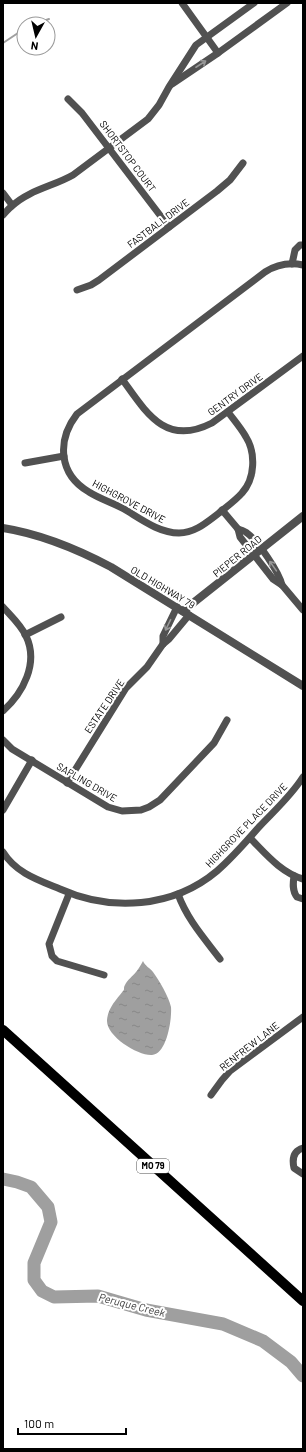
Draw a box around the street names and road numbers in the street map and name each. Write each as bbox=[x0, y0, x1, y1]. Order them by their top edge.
street label: SHORTSTOP COURT bbox=[97, 118, 159, 194]
street label: FASTBALL DRIVE bbox=[125, 196, 191, 250]
street label: GENTRY DRIVE bbox=[205, 370, 265, 418]
street label: HIGHGROVE DRIVE bbox=[91, 477, 167, 525]
street label: PIEPER ROAD bbox=[210, 533, 264, 579]
street label: OLD HIGHWAY 79 bbox=[129, 563, 197, 611]
street label: ESTATE DRIVE bbox=[82, 677, 126, 735]
street label: SAPLING DRIVE bbox=[55, 760, 119, 804]
street label: HIGHGROVE PLACE DRIVE bbox=[203, 780, 289, 870]
street label: RENFREW LANE bbox=[217, 1019, 281, 1073]
road number: MO 79 bbox=[137, 1159, 169, 1173]

